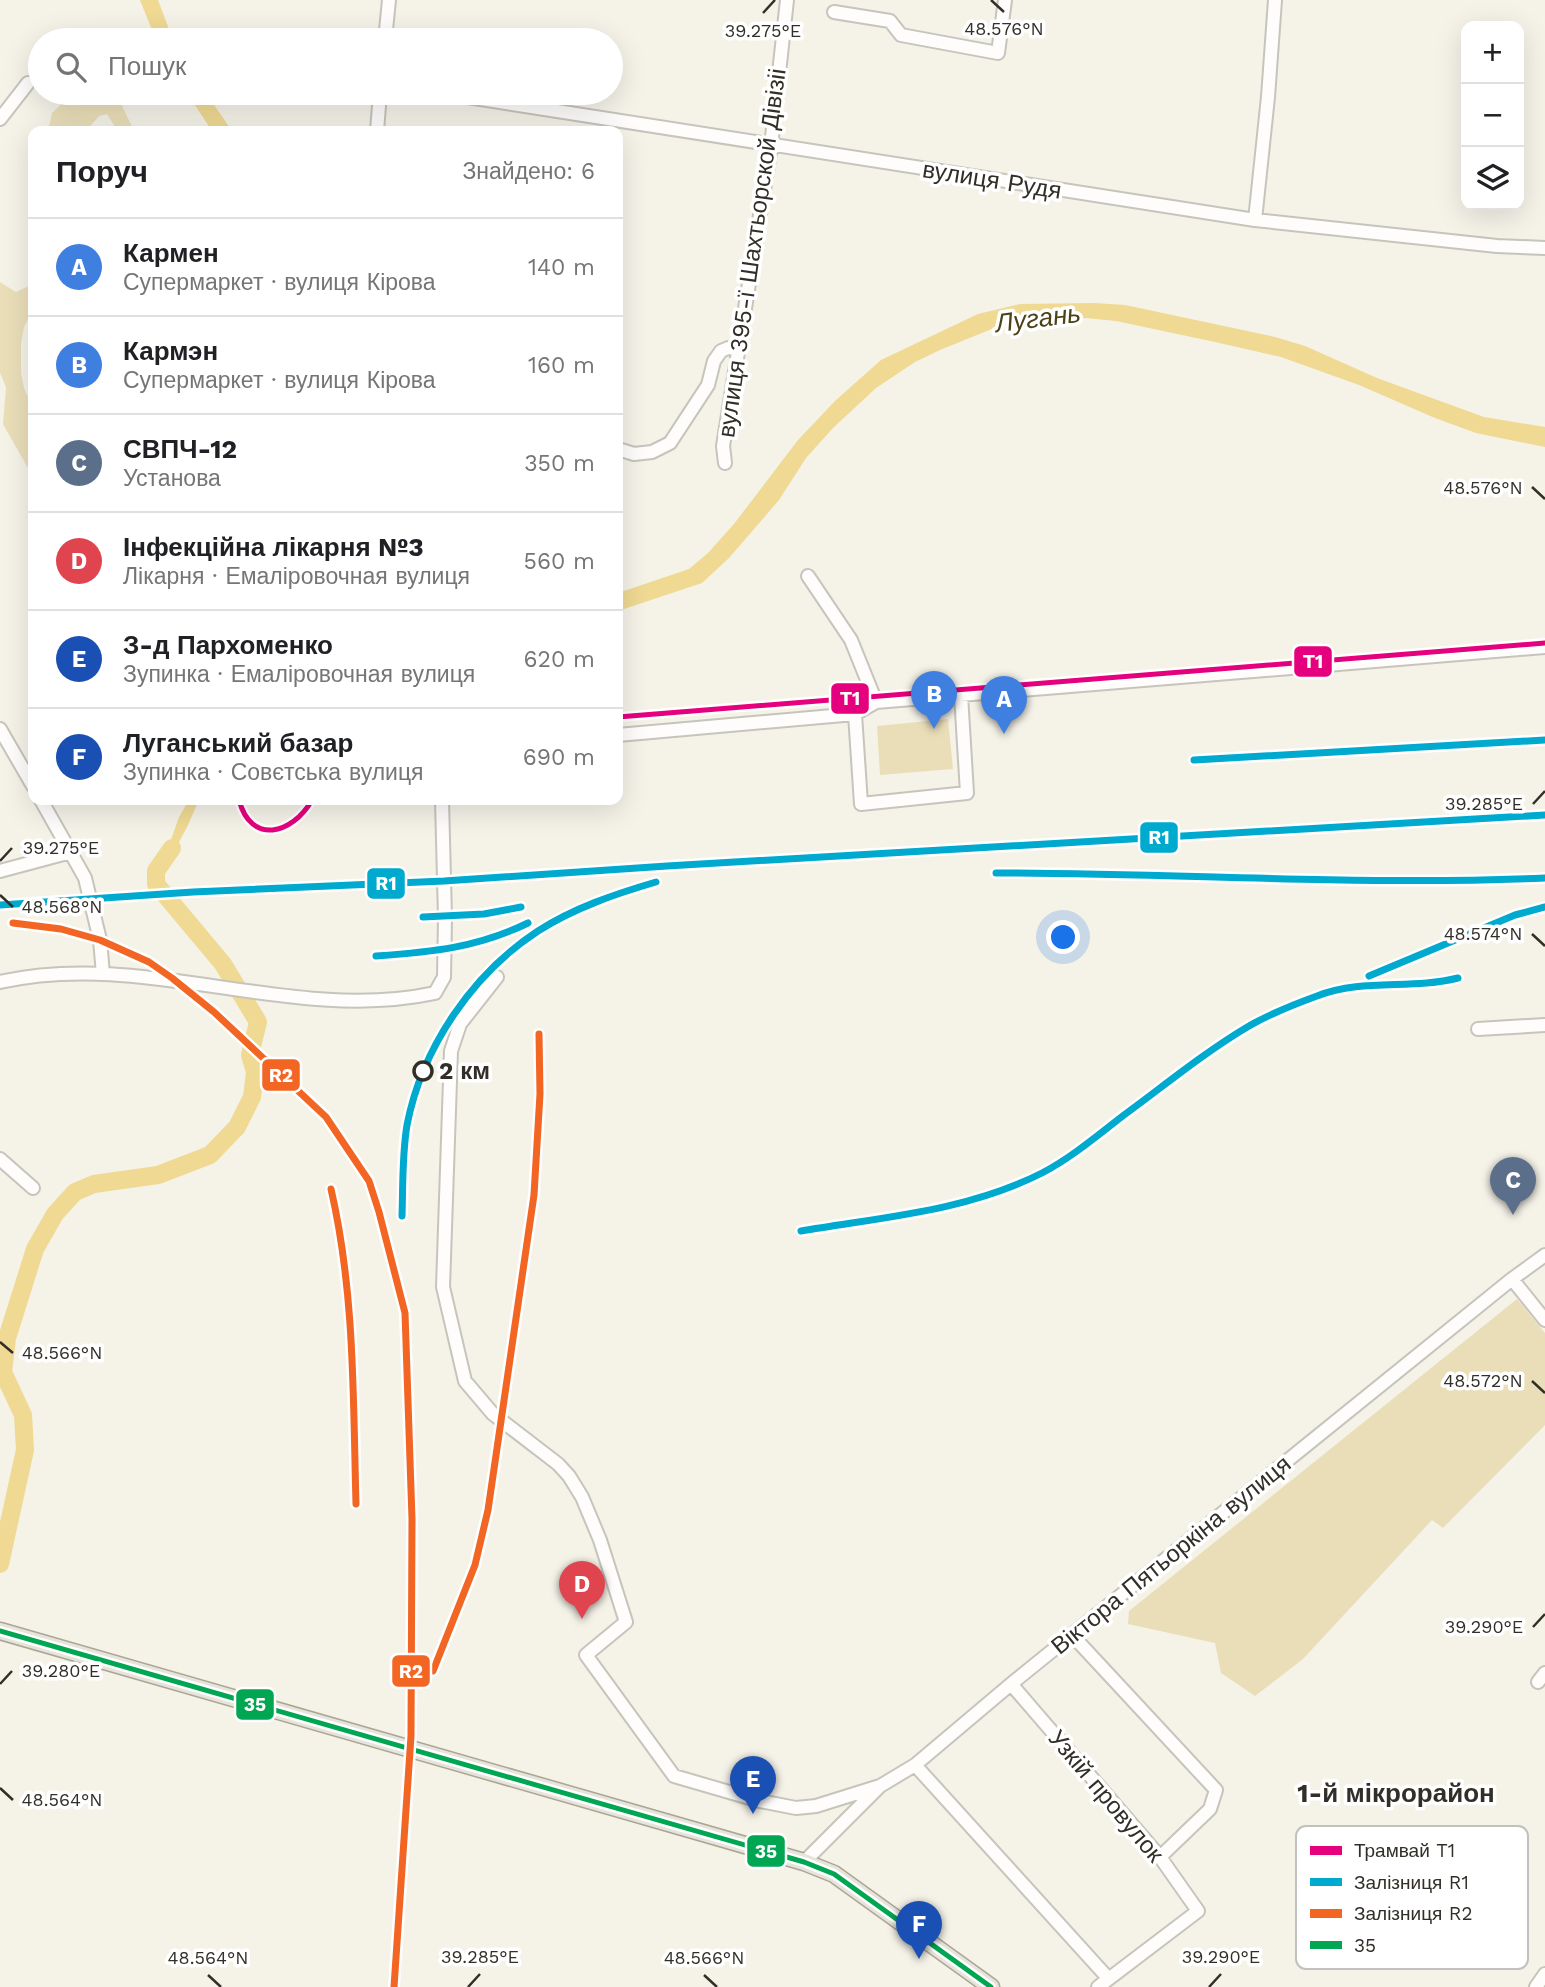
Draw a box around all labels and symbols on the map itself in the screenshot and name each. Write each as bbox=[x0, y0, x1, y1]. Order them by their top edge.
text: 48.576°N bbox=[964, 18, 1044, 39]
text: 39.275°E bbox=[725, 20, 801, 41]
street label: вулиця 395-ї Шахтьорской Дівізіі bbox=[712, 67, 792, 439]
street label: вулиця Рудя bbox=[921, 155, 1063, 205]
water label: Лугань bbox=[992, 298, 1082, 338]
text: 48.576°N bbox=[1443, 477, 1523, 498]
line badge: T1 bbox=[1293, 645, 1333, 678]
text: T1 bbox=[1303, 650, 1323, 673]
pin: B bbox=[911, 671, 957, 729]
pin: A bbox=[981, 676, 1027, 734]
line badge: T1 bbox=[830, 682, 870, 715]
text: T1 bbox=[840, 687, 860, 710]
text: 39.285°E bbox=[1445, 793, 1523, 814]
line badge: R1 bbox=[1139, 821, 1179, 854]
text: R1 bbox=[1148, 826, 1170, 849]
text: 39.275°E bbox=[23, 837, 99, 858]
line badge: R1 bbox=[366, 867, 406, 900]
text: R1 bbox=[375, 872, 397, 895]
text: 48.568°N bbox=[22, 896, 102, 917]
your location bbox=[1046, 920, 1080, 954]
text: 48.574°N bbox=[1444, 923, 1522, 944]
place label: 2 км bbox=[439, 1057, 490, 1085]
line badge: R2 bbox=[261, 1058, 301, 1092]
marker: 2 км bbox=[413, 1061, 433, 1081]
text: R2 bbox=[269, 1064, 293, 1087]
pin: C bbox=[1490, 1157, 1536, 1215]
text: 48.566°N bbox=[22, 1342, 102, 1363]
text: 48.572°N bbox=[1443, 1370, 1523, 1391]
street label: Віктора Пятьоркіна вулиця bbox=[1046, 1450, 1296, 1660]
pin: D bbox=[559, 1561, 605, 1619]
text: 39.290°E bbox=[1445, 1616, 1523, 1637]
line badge: R2 bbox=[391, 1654, 431, 1688]
text: 39.280°E bbox=[22, 1660, 100, 1681]
text: R2 bbox=[399, 1660, 423, 1683]
line badge: 35 bbox=[235, 1688, 275, 1721]
text: 35 bbox=[244, 1693, 266, 1716]
street label: Узкій провулок bbox=[1043, 1724, 1170, 1868]
pin: E bbox=[730, 1756, 776, 1814]
district label: 1-й мікрорайон bbox=[1297, 1778, 1495, 1808]
text: 48.564°N bbox=[22, 1789, 102, 1810]
legend bbox=[1296, 1826, 1528, 1969]
line badge: 35 bbox=[746, 1834, 786, 1868]
text: Трамвай T1 bbox=[1354, 1839, 1455, 1862]
text: 35 bbox=[755, 1840, 777, 1863]
text: Залізниця R1 bbox=[1354, 1871, 1469, 1894]
pin: F bbox=[896, 1901, 942, 1959]
text: Залізниця R2 bbox=[1354, 1902, 1473, 1925]
text: 35 bbox=[1354, 1934, 1376, 1957]
text: 39.285°E bbox=[441, 1946, 519, 1967]
text: 39.290°E bbox=[1182, 1946, 1260, 1967]
text: 48.564°N bbox=[168, 1947, 248, 1968]
text: 48.566°N bbox=[664, 1947, 744, 1968]

